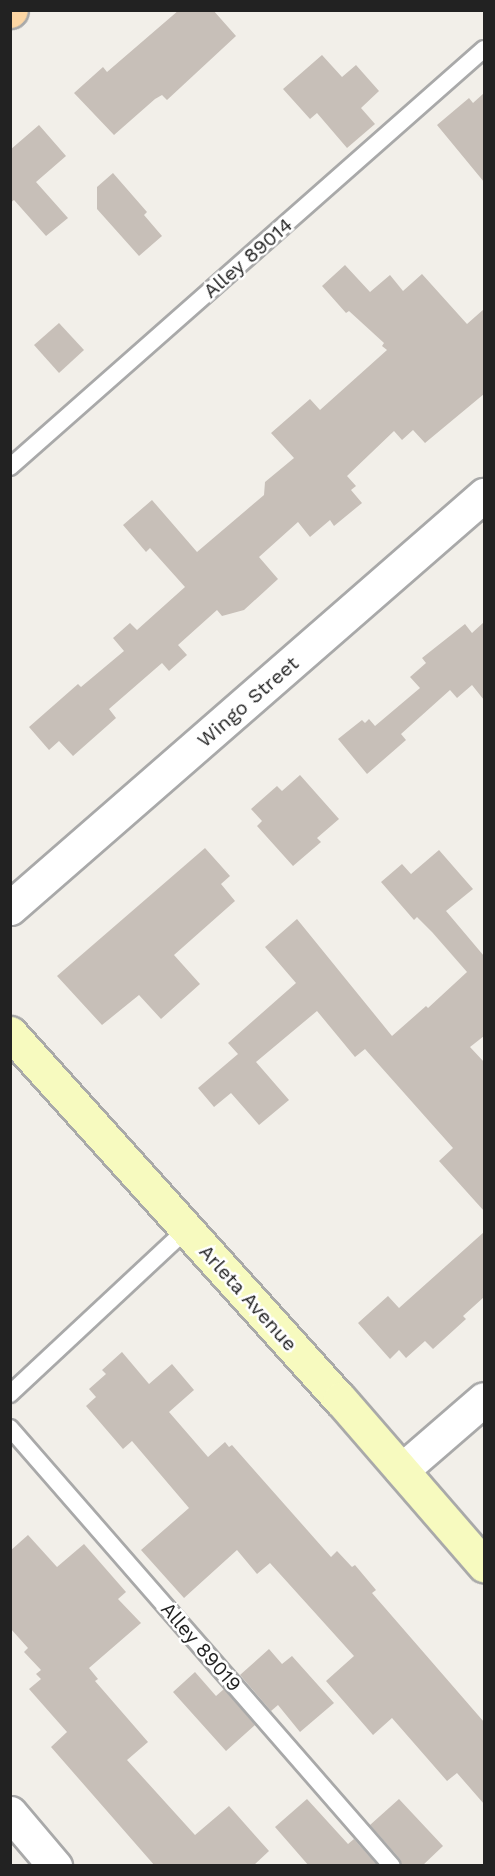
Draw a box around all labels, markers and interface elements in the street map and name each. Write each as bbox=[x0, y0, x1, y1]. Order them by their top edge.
street label: Alley 89014 bbox=[198, 213, 298, 303]
street label: Wingo Street bbox=[192, 651, 304, 753]
street label: Arleta Avenue bbox=[194, 1239, 302, 1357]
street label: Alley 89019 bbox=[156, 1597, 246, 1697]

